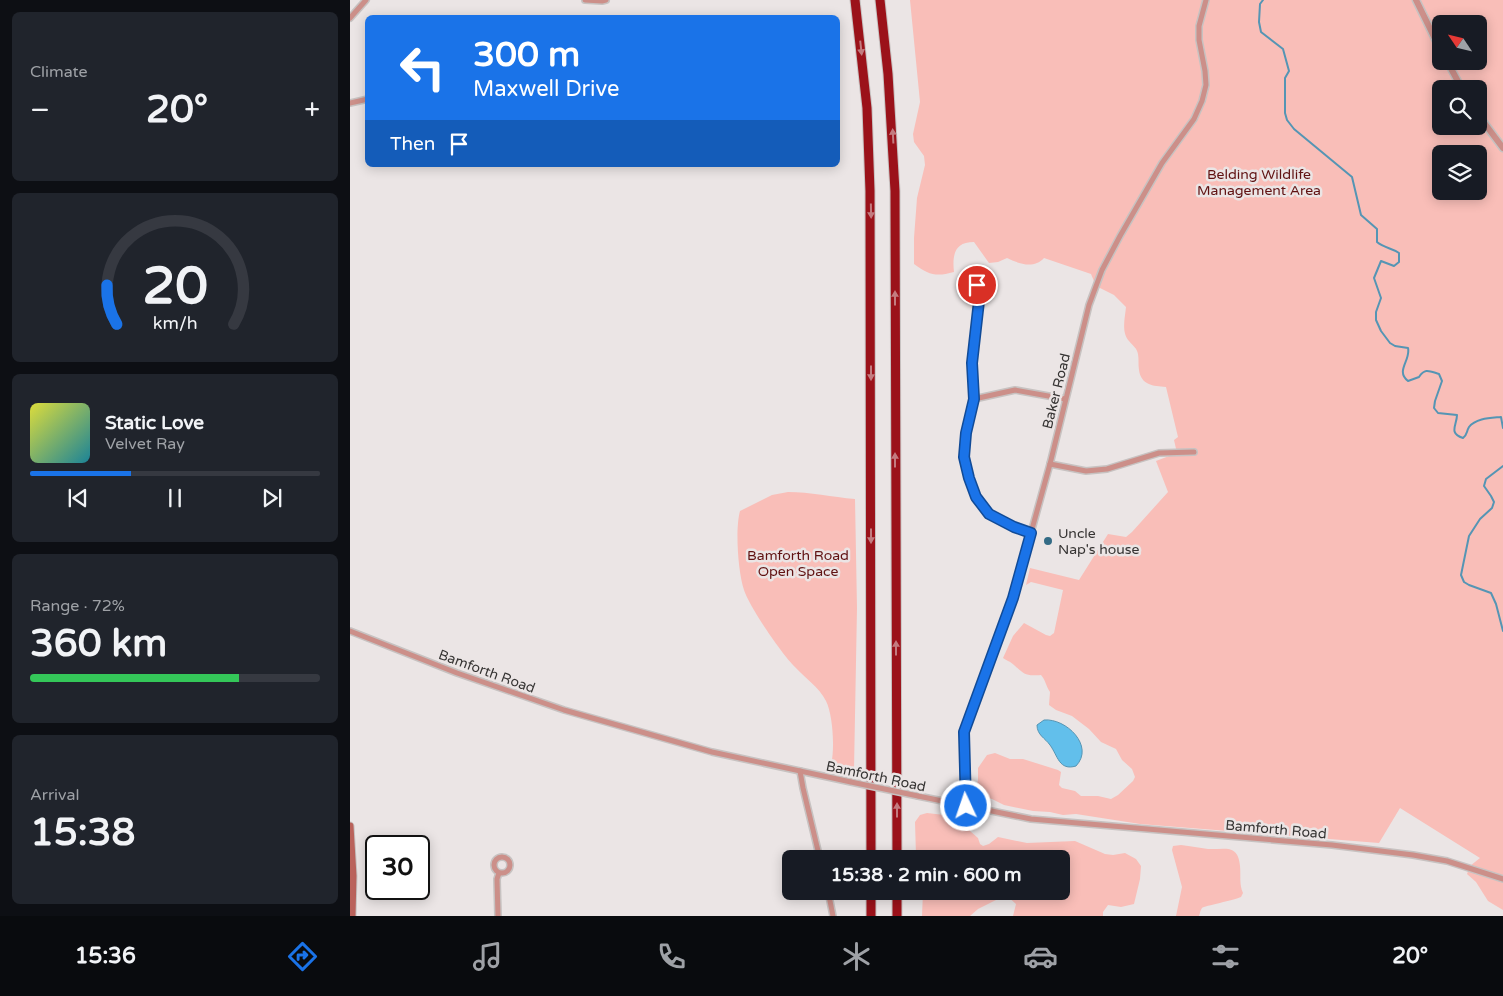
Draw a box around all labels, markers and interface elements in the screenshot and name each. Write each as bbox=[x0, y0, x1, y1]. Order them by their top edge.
north arrow bbox=[1432, 15, 1488, 70]
map controls bbox=[1432, 15, 1487, 200]
text: 300 m bbox=[473, 34, 580, 76]
icon: left bbox=[390, 35, 455, 100]
one-way arrow bbox=[857, 41, 865, 57]
text: Climate bbox=[30, 62, 88, 82]
text: Maxwell Drive bbox=[473, 76, 619, 102]
button: search bbox=[1432, 80, 1487, 135]
text: 20° bbox=[146, 87, 208, 133]
text: − bbox=[30, 93, 50, 127]
text: + bbox=[304, 93, 320, 127]
one-way arrow bbox=[888, 127, 896, 143]
icon: arrive bbox=[445, 130, 473, 158]
text: Then bbox=[390, 133, 435, 155]
button: layers bbox=[1432, 145, 1487, 200]
park label: Belding Wildlife Management Area bbox=[1197, 166, 1321, 199]
one-way arrow bbox=[867, 203, 875, 219]
text: 20 bbox=[142, 255, 208, 318]
pin bbox=[956, 264, 998, 306]
icon: arrive bbox=[963, 271, 991, 299]
one-way arrow bbox=[891, 290, 899, 306]
text: km/h bbox=[153, 313, 197, 334]
street label: Baker Road bbox=[1039, 352, 1074, 431]
one-way arrow bbox=[867, 365, 875, 381]
text: Static Love bbox=[105, 412, 204, 434]
text: Velvet Ray bbox=[105, 434, 185, 454]
one-way arrow bbox=[891, 452, 899, 468]
icon: previous bbox=[64, 484, 92, 512]
icon: pause bbox=[161, 484, 189, 512]
icon: next bbox=[258, 484, 286, 512]
place label: Uncle Nap's house bbox=[1058, 525, 1140, 558]
one-way arrow bbox=[867, 528, 875, 544]
marker: Uncle Nap's house bbox=[1042, 535, 1054, 547]
park label: Bamforth Road Open Space bbox=[747, 547, 849, 580]
text: Range · 72% bbox=[30, 596, 125, 616]
text: 360 km bbox=[30, 621, 167, 667]
one-way arrow bbox=[892, 639, 900, 655]
street label: Bamforth Road bbox=[436, 646, 538, 697]
street label: Bamforth Road bbox=[824, 758, 927, 795]
position arrow bbox=[939, 779, 991, 831]
text: Arrival bbox=[30, 785, 79, 805]
one-way arrow bbox=[893, 802, 901, 818]
text: 15:38 bbox=[30, 810, 135, 856]
street label: Bamforth Road bbox=[1225, 817, 1327, 842]
speed limit sign: 30 bbox=[365, 835, 430, 900]
text: 15:38 · 2 min · 600 m bbox=[830, 864, 1022, 886]
icon: directions bbox=[285, 939, 320, 974]
icon: music bbox=[470, 939, 505, 974]
icon: phone bbox=[654, 939, 689, 974]
icon: climate bbox=[839, 939, 874, 974]
icon: car bbox=[1023, 939, 1058, 974]
icon: filters bbox=[1208, 939, 1243, 974]
text: 15:36 bbox=[75, 943, 136, 969]
text: 20° bbox=[1392, 943, 1428, 969]

